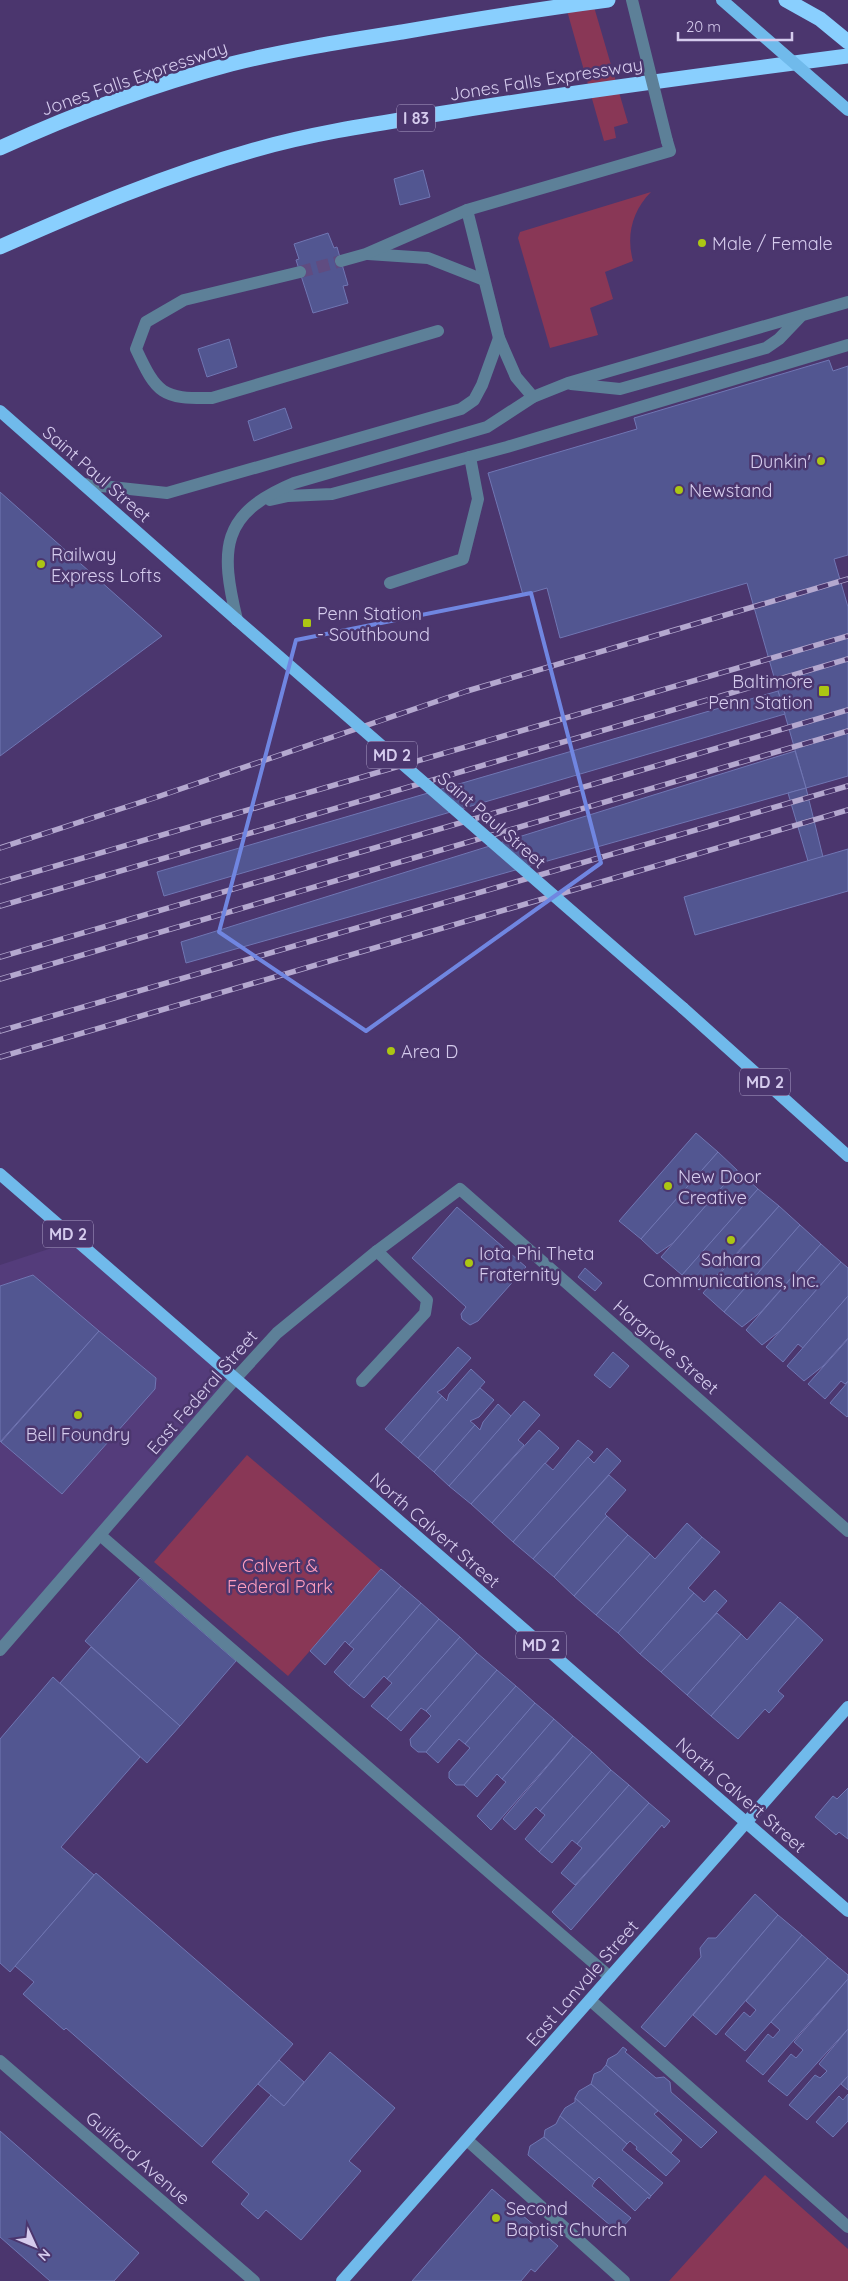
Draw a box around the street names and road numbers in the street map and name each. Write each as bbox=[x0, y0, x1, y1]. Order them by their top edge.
street label: Jones Falls Expressway bbox=[38, 35, 230, 121]
street label: Jones Falls Expressway bbox=[448, 52, 644, 106]
road number: I 83 bbox=[397, 105, 435, 132]
street label: Saint Paul Street bbox=[38, 421, 156, 527]
road number: MD 2 bbox=[367, 742, 417, 768]
street label: Saint Paul Street bbox=[433, 767, 551, 873]
road number: MD 2 bbox=[740, 1068, 790, 1096]
road number: MD 2 bbox=[43, 1220, 93, 1248]
street label: Hargrove Street bbox=[608, 1295, 724, 1399]
street label: East Federal Street bbox=[142, 1325, 262, 1459]
street label: North Calvert Street bbox=[365, 1467, 505, 1593]
road number: MD 2 bbox=[516, 1632, 566, 1658]
street label: North Calvert Street bbox=[671, 1732, 811, 1858]
street label: East Lanvale Street bbox=[521, 1915, 643, 2051]
street label: Guilford Avenue bbox=[81, 2106, 195, 2210]

